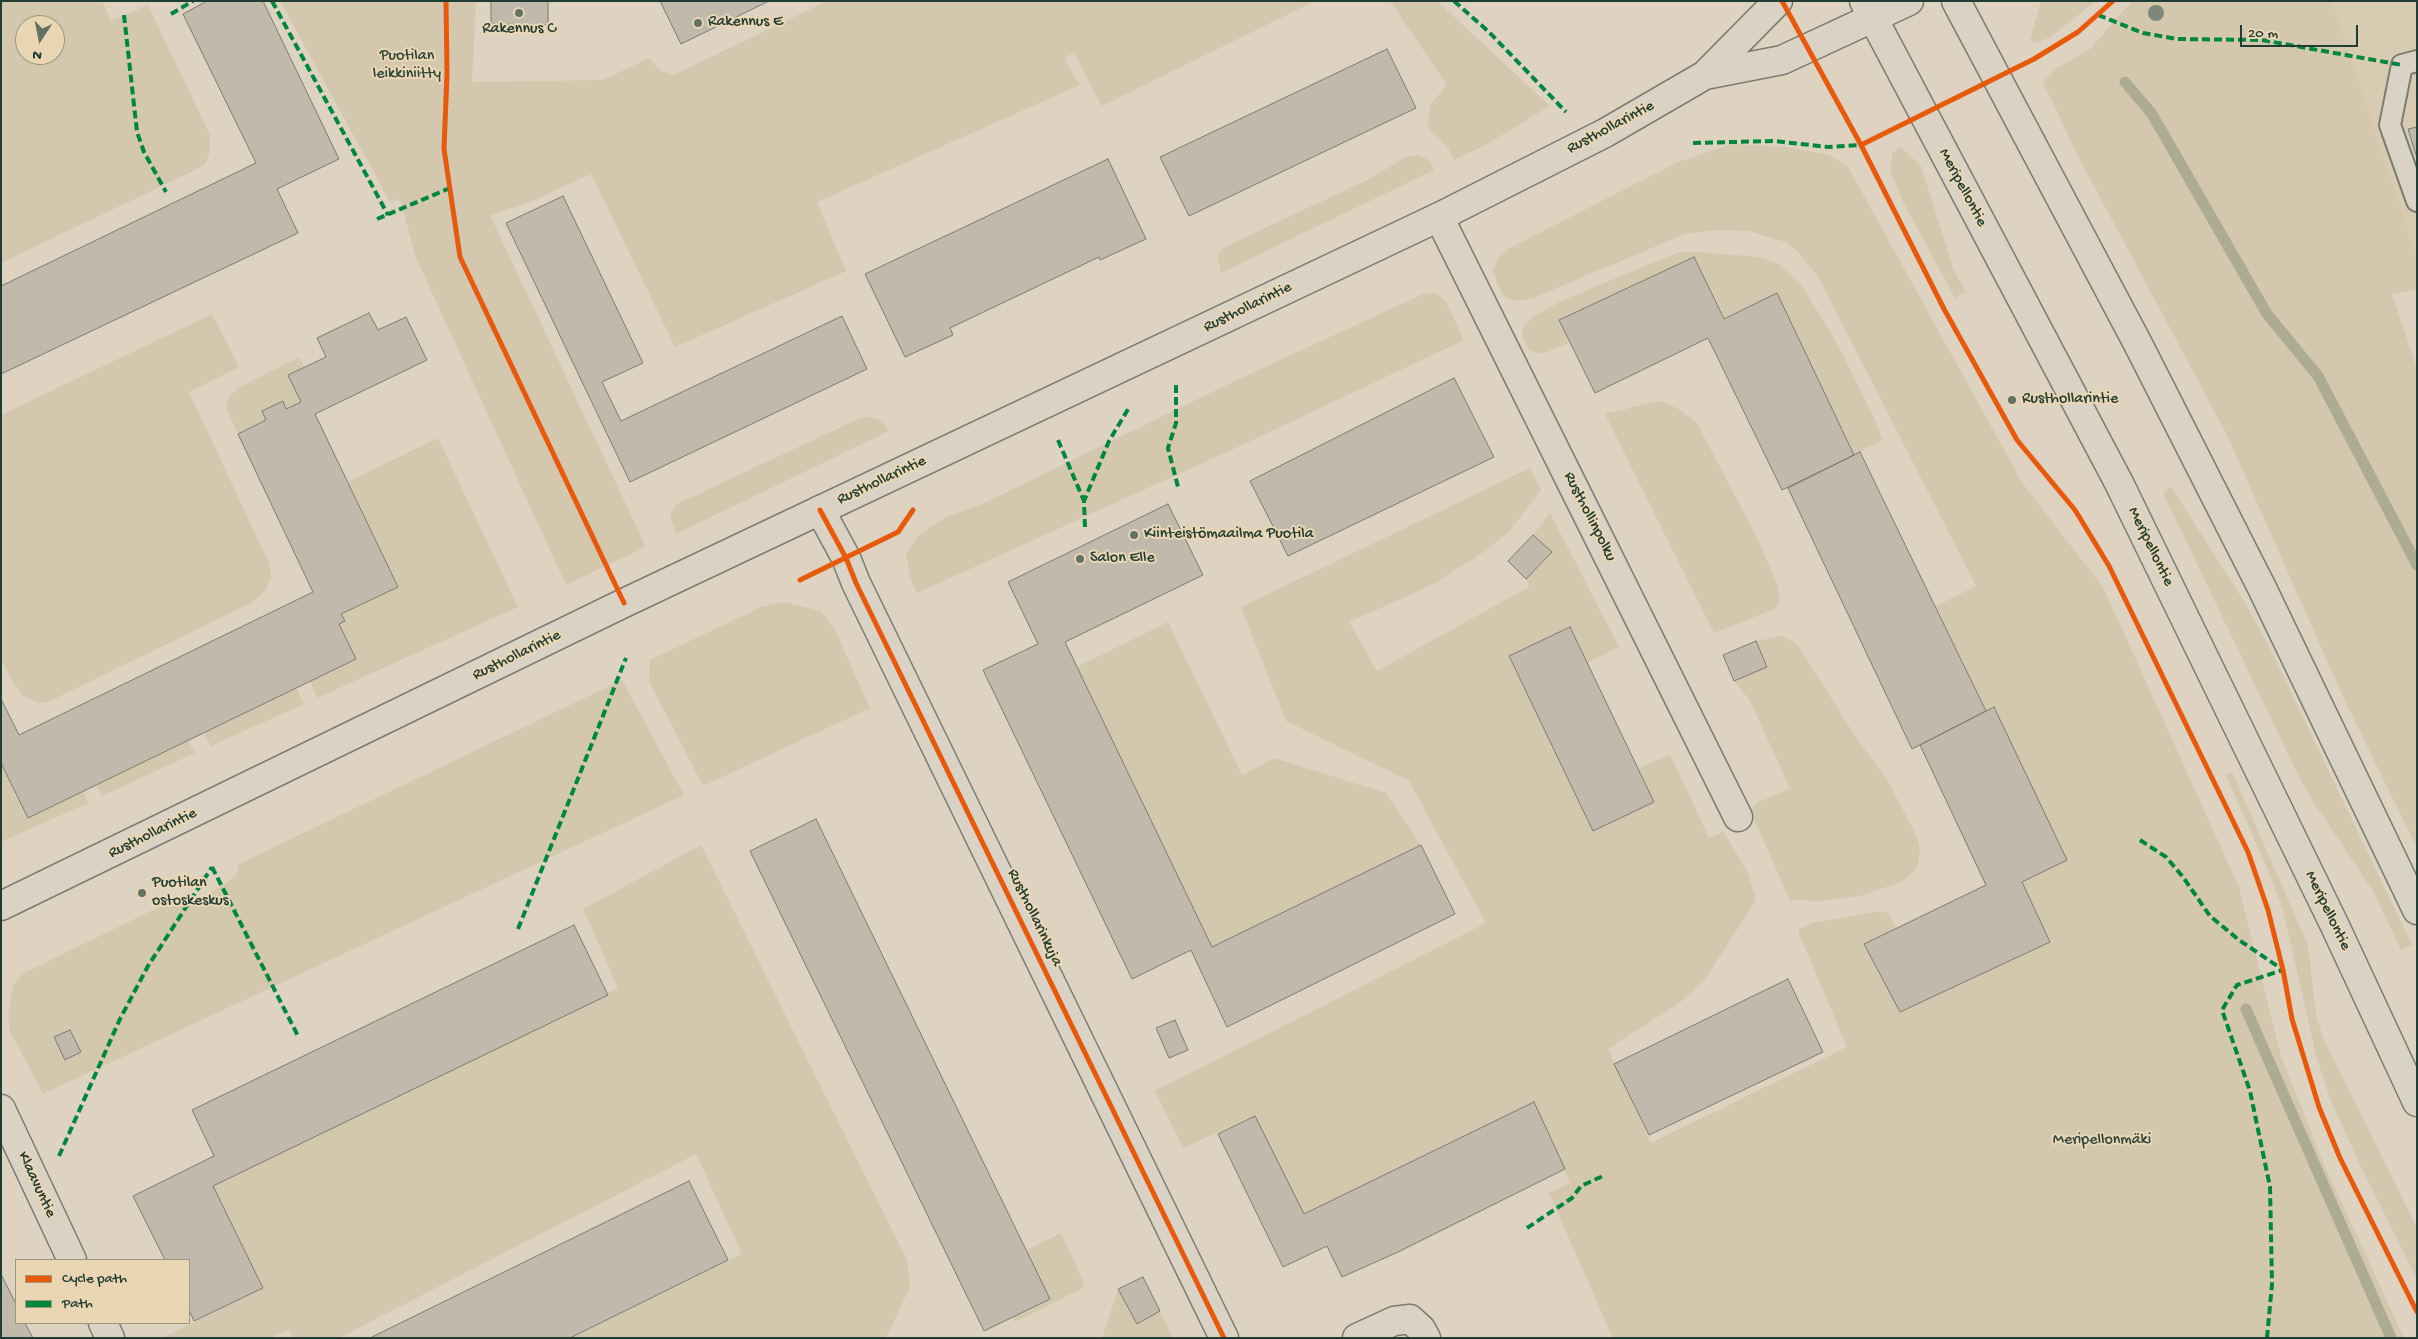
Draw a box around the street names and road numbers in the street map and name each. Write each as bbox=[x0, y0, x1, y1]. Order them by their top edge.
street label: Rusthollarintie bbox=[1564, 97, 1658, 159]
street label: Meripellontie bbox=[1933, 146, 1991, 230]
street label: Rusthollarintie bbox=[1201, 278, 1295, 338]
street label: Rusthollarintie bbox=[834, 452, 930, 510]
street label: Rusthollinpolku bbox=[1558, 469, 1620, 565]
street label: Meripellontie bbox=[2123, 504, 2177, 590]
street label: Rusthollarintie bbox=[470, 626, 564, 686]
street label: Rusthollarintie bbox=[106, 804, 200, 864]
street label: Rusthollarinkuja bbox=[1002, 866, 1066, 970]
street label: Meripellontie bbox=[2300, 868, 2354, 954]
street label: Klaavuntie bbox=[12, 1149, 60, 1221]

